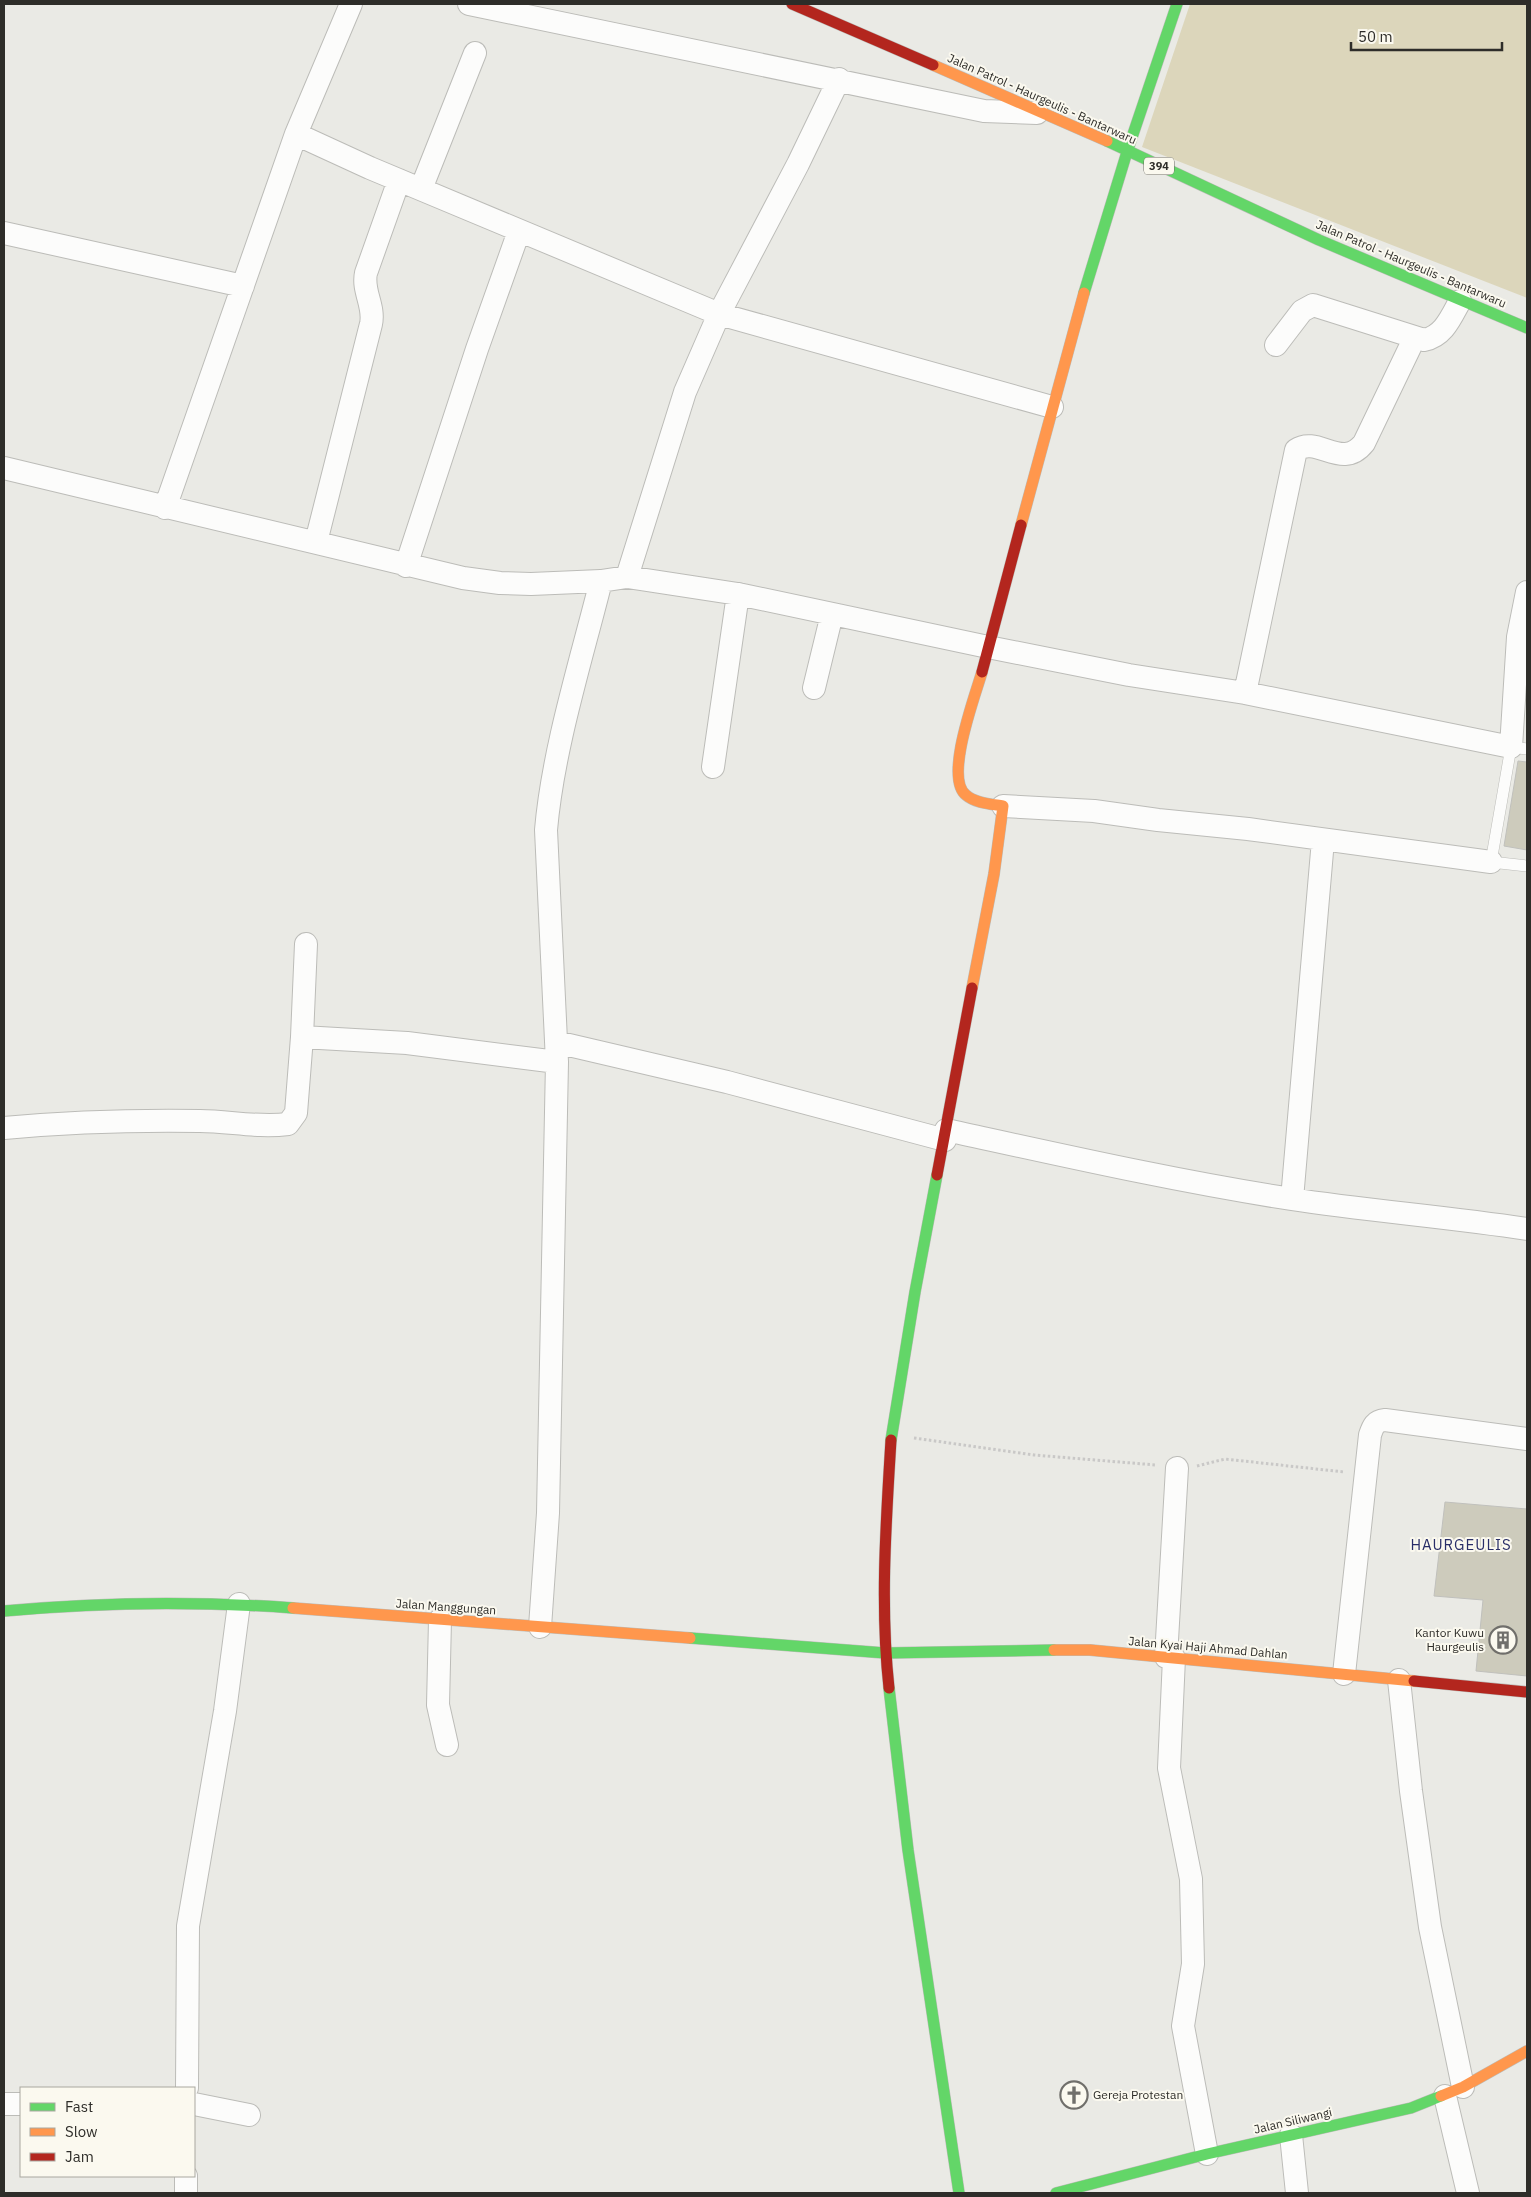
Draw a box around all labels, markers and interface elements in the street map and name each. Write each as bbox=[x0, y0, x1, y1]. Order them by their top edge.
scale bar bbox=[1351, 20, 1502, 52]
text: 50 m bbox=[1358, 27, 1393, 46]
street label: Jalan Patrol - Haurgeulis - Bantarwaru bbox=[945, 50, 1139, 147]
road number: 394 bbox=[1144, 158, 1174, 175]
street label: Jalan Patrol - Haurgeulis - Bantarwaru bbox=[1314, 217, 1509, 311]
district label: HAURGEULIS bbox=[1410, 1535, 1512, 1554]
street label: Jalan Manggungan bbox=[395, 1596, 497, 1617]
place label: Kantor Kuwu Haurgeulis bbox=[1415, 1625, 1484, 1654]
building icon: Kantor Kuwu Haurgeulis bbox=[1488, 1625, 1518, 1655]
street label: Jalan Kyai Haji Ahmad Dahlan bbox=[1128, 1633, 1288, 1662]
church icon: Gereja Protestan bbox=[1059, 2080, 1089, 2110]
legend bbox=[20, 2087, 195, 2177]
place label: Gereja Protestan bbox=[1093, 2087, 1183, 2102]
text: Fast bbox=[65, 2097, 93, 2116]
street label: Jalan Siliwangi bbox=[1252, 2104, 1333, 2137]
text: Slow bbox=[65, 2122, 98, 2141]
text: Jam bbox=[65, 2147, 94, 2166]

